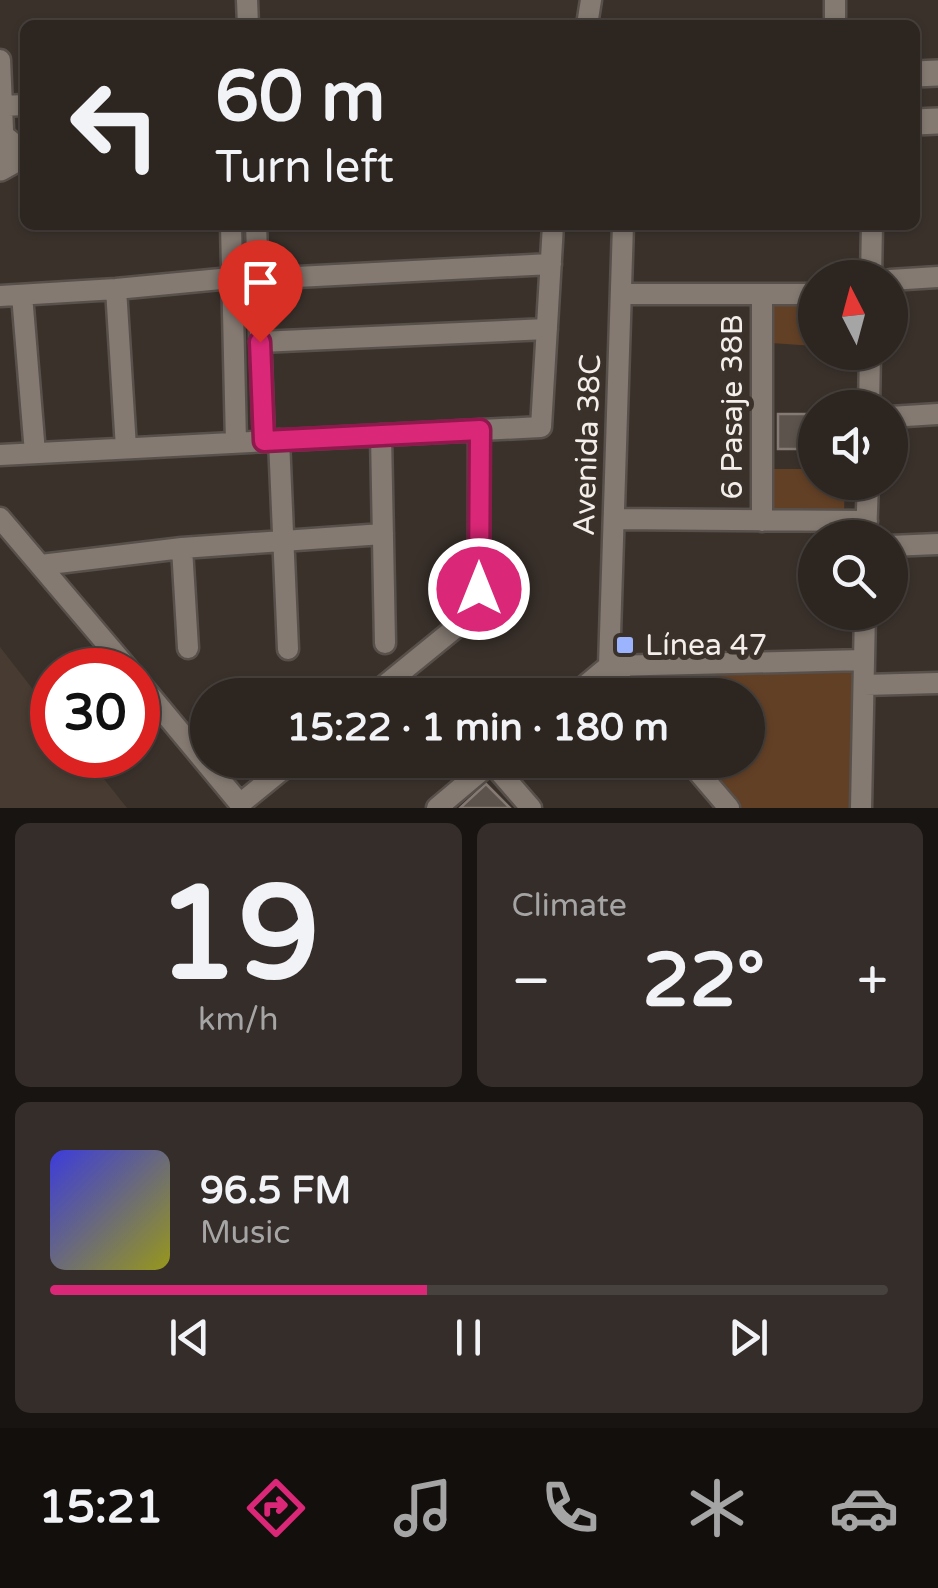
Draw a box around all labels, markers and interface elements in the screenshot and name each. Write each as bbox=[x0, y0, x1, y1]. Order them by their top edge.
text: 60 m bbox=[215, 56, 385, 140]
icon: left bbox=[50, 60, 180, 190]
text: Turn left bbox=[215, 141, 394, 195]
pin bbox=[218, 240, 303, 343]
icon: arrive bbox=[233, 255, 288, 310]
north arrow bbox=[798, 260, 908, 370]
map controls bbox=[798, 260, 908, 630]
street label: 6 Pasaje 38B bbox=[714, 314, 751, 500]
street label: Avenida 38C bbox=[566, 354, 609, 537]
button: sound bbox=[798, 390, 908, 500]
button: search bbox=[798, 520, 908, 630]
position arrow bbox=[427, 537, 531, 641]
place label: Línea 47 bbox=[645, 627, 767, 664]
marker: Línea 47 bbox=[614, 634, 636, 656]
speed limit sign: 30 bbox=[30, 648, 160, 778]
text: 15:22 · 1 min · 180 m bbox=[286, 705, 669, 751]
text: 19 bbox=[157, 858, 320, 1014]
text: Climate bbox=[512, 887, 627, 925]
text: 22° bbox=[643, 936, 765, 1026]
text: − bbox=[512, 949, 551, 1015]
text: + bbox=[857, 949, 888, 1015]
text: km/h bbox=[198, 1001, 278, 1039]
text: 96.5 FM bbox=[200, 1168, 351, 1214]
text: Music bbox=[200, 1214, 290, 1252]
icon: previous bbox=[162, 1310, 217, 1365]
icon: pause bbox=[441, 1310, 496, 1365]
icon: next bbox=[721, 1310, 776, 1365]
icon: directions bbox=[241, 1473, 311, 1543]
icon: music bbox=[388, 1473, 458, 1543]
icon: phone bbox=[535, 1473, 605, 1543]
icon: climate bbox=[682, 1473, 752, 1543]
icon: car bbox=[829, 1473, 899, 1543]
text: 15:21 bbox=[39, 1481, 163, 1535]

